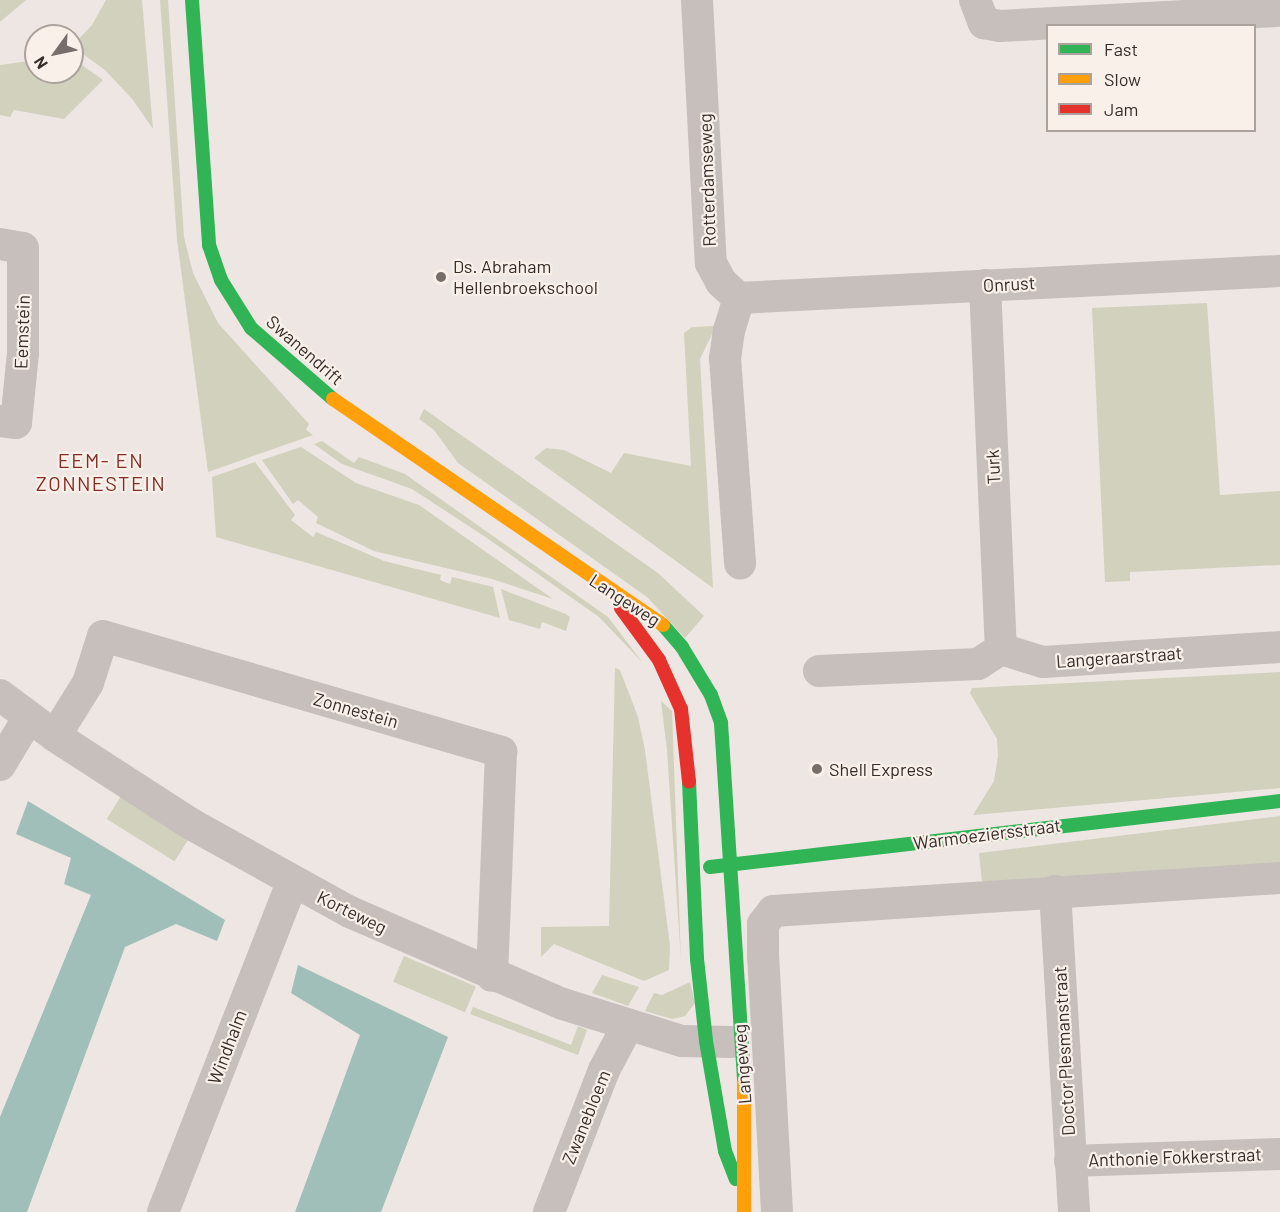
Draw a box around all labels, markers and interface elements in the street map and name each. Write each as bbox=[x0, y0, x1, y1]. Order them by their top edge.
north arrow bbox=[24, 24, 84, 84]
legend bbox=[1046, 24, 1256, 132]
text: Fast bbox=[1104, 38, 1138, 60]
text: N bbox=[29, 53, 51, 73]
text: Slow bbox=[1104, 68, 1141, 90]
text: Jam bbox=[1104, 98, 1138, 120]
street label: Rotterdamseweg bbox=[694, 113, 720, 247]
place label: Ds. Abraham Hellenbroekschool bbox=[453, 256, 598, 298]
marker: Ds. Abraham Hellenbroekschool bbox=[434, 270, 448, 284]
street label: Onrust bbox=[982, 272, 1036, 296]
street label: Eemstein bbox=[10, 295, 34, 369]
street label: Swanendrift bbox=[262, 311, 348, 389]
district label: EEM- EN ZONNESTEIN bbox=[36, 449, 166, 496]
street label: Turk bbox=[981, 449, 1005, 485]
street label: Langeweg bbox=[586, 569, 664, 631]
street label: Langeraarstraat bbox=[1055, 642, 1183, 672]
street label: Zonnestein bbox=[311, 688, 401, 732]
place label: Shell Express bbox=[829, 758, 933, 780]
marker: Shell Express bbox=[810, 762, 824, 776]
street label: Warmoeziersstraat bbox=[912, 814, 1062, 854]
street label: Korteweg bbox=[314, 886, 390, 938]
street label: Doctor Plesmanstraat bbox=[1049, 966, 1079, 1136]
street label: Windhalm bbox=[203, 1007, 251, 1087]
street label: Langeweg bbox=[728, 1023, 756, 1105]
street label: Zwanebloem bbox=[557, 1067, 615, 1167]
street label: Anthonie Fokkerstraat bbox=[1088, 1143, 1262, 1171]

